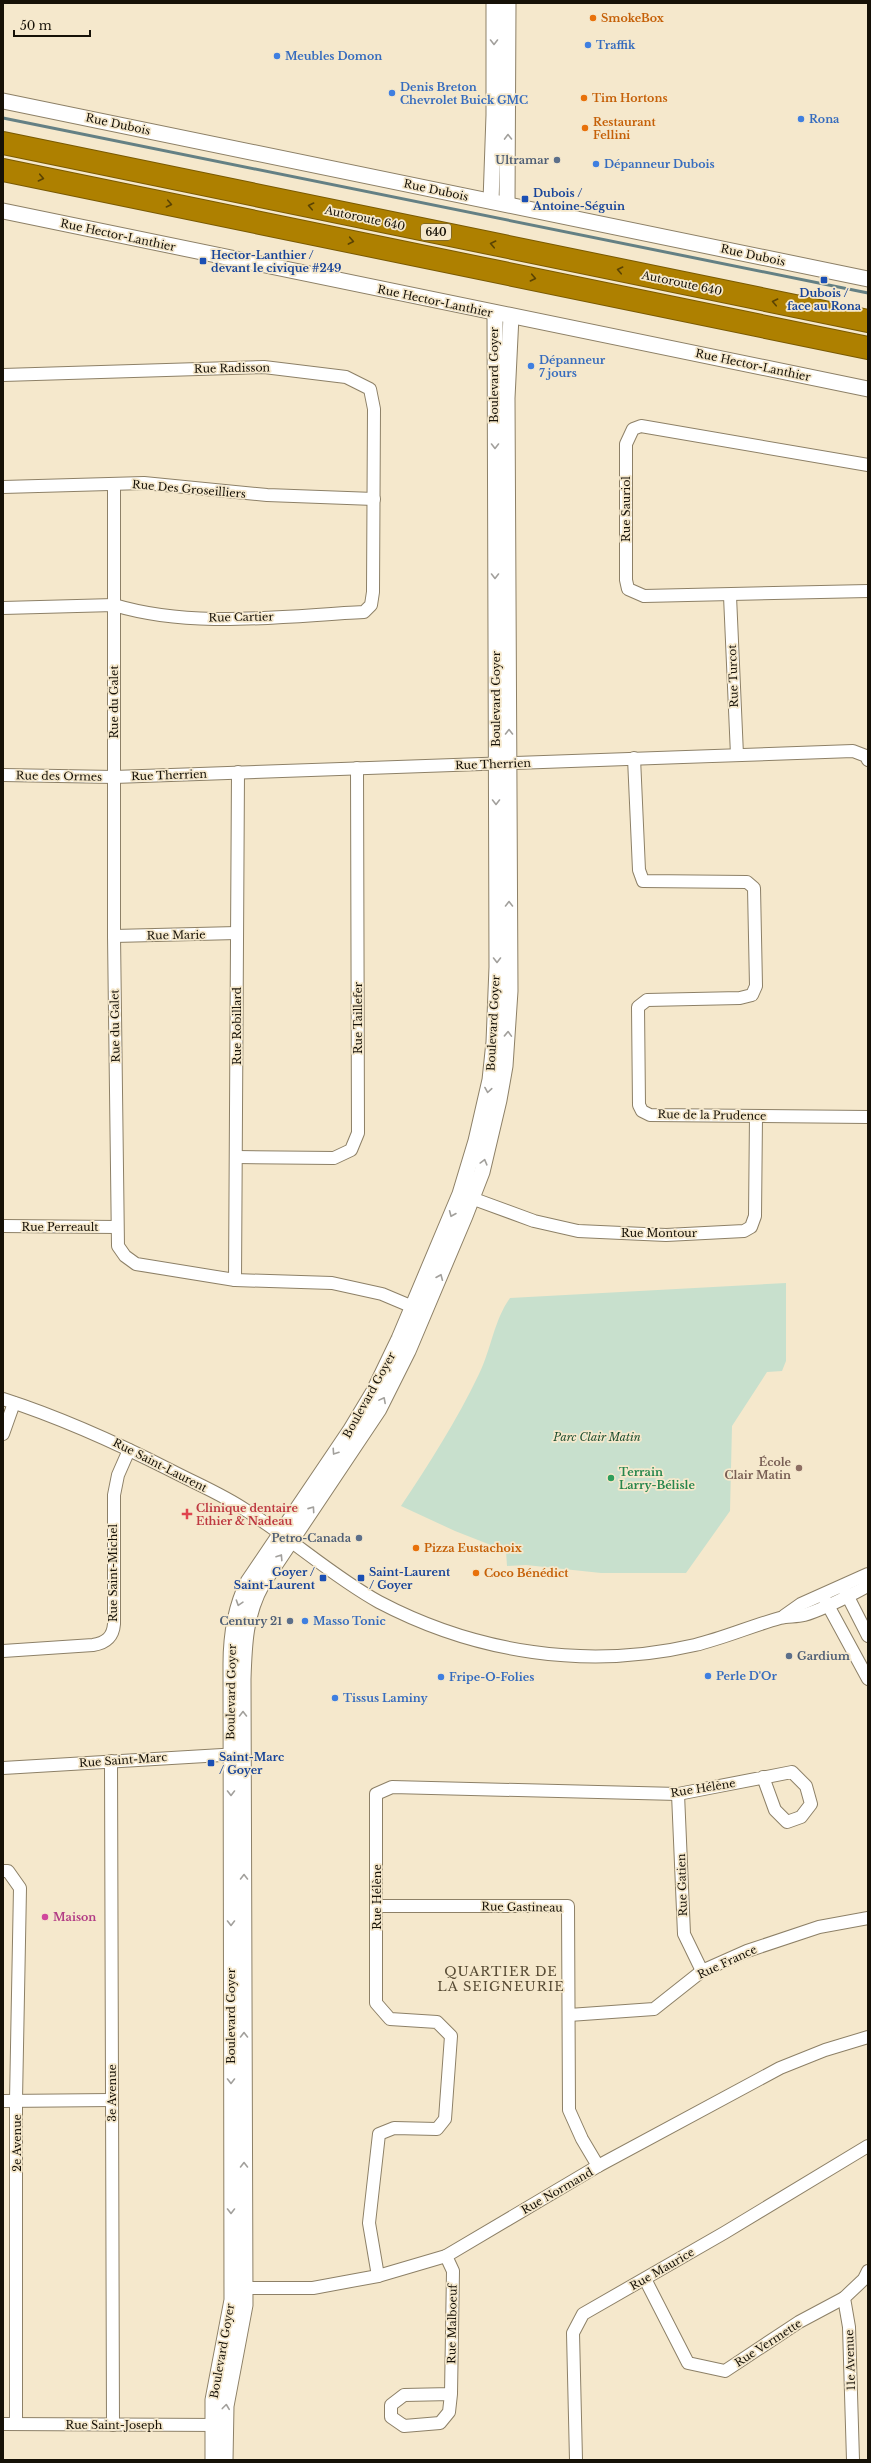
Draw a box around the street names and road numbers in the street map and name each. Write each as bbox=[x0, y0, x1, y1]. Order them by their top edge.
street label: Rue Dubois bbox=[84, 110, 152, 138]
street label: Rue Dubois bbox=[402, 176, 470, 204]
street label: Autoroute 640 bbox=[323, 202, 407, 233]
street label: Rue Hector-Lanthier bbox=[59, 216, 178, 254]
road number: 640 bbox=[421, 224, 451, 240]
street label: Rue Dubois bbox=[719, 241, 787, 269]
street label: Autoroute 640 bbox=[640, 267, 724, 298]
street label: Rue Hector-Lanthier bbox=[376, 282, 495, 320]
street label: Boulevard Goyer bbox=[487, 326, 501, 423]
street label: Rue Hector-Lanthier bbox=[694, 346, 813, 384]
street label: Rue Radisson bbox=[194, 360, 271, 376]
street label: Rue Sauriol bbox=[619, 476, 633, 542]
street label: Rue Des Groseilliers bbox=[132, 477, 246, 501]
street label: Rue Cartier bbox=[208, 609, 274, 625]
street label: Rue Turcot bbox=[725, 643, 741, 708]
street label: Boulevard Goyer bbox=[489, 650, 503, 747]
street label: Rue du Galet bbox=[107, 665, 121, 739]
street label: Rue Therrien bbox=[455, 756, 532, 772]
street label: Rue Therrien bbox=[131, 767, 208, 783]
street label: Rue des Ormes bbox=[16, 768, 102, 784]
street label: Rue Marie bbox=[146, 927, 206, 943]
street label: Boulevard Goyer bbox=[483, 974, 503, 1071]
street label: Rue Taillefer bbox=[351, 981, 365, 1054]
street label: Rue Robillard bbox=[230, 986, 244, 1065]
street label: Rue du Galet bbox=[107, 988, 123, 1063]
street label: Rue de la Prudence bbox=[657, 1107, 767, 1123]
street label: Rue Perreault bbox=[22, 1220, 99, 1234]
street label: Rue Montour bbox=[621, 1226, 698, 1240]
street label: Boulevard Goyer bbox=[340, 1349, 399, 1440]
street label: Rue Saint-Laurent bbox=[111, 1435, 210, 1495]
street label: Rue Saint-Michel bbox=[106, 1523, 120, 1622]
street label: Boulevard Goyer bbox=[223, 1643, 239, 1740]
street label: Rue Saint-Marc bbox=[78, 1750, 168, 1770]
street label: Rue Hélène bbox=[670, 1776, 736, 1800]
street label: Rue Gatien bbox=[674, 1853, 690, 1917]
street label: Rue Hélène bbox=[370, 1864, 384, 1930]
street label: Rue Gastineau bbox=[481, 1899, 563, 1915]
street label: Rue France bbox=[695, 1942, 759, 1982]
street label: Boulevard Goyer bbox=[224, 1967, 238, 2064]
street label: 3e Avenue bbox=[105, 2064, 119, 2122]
street label: 2e Avenue bbox=[10, 2114, 24, 2172]
street label: Rue Normand bbox=[519, 2165, 596, 2217]
street label: Rue Maurice bbox=[627, 2245, 697, 2293]
street label: Rue Malboeuf bbox=[444, 2283, 460, 2364]
street label: Boulevard Goyer bbox=[207, 2302, 237, 2400]
street label: Rue Vermette bbox=[732, 2316, 804, 2370]
street label: 11e Avenue bbox=[842, 2329, 858, 2391]
street label: Rue Saint-Joseph bbox=[66, 2418, 163, 2432]

